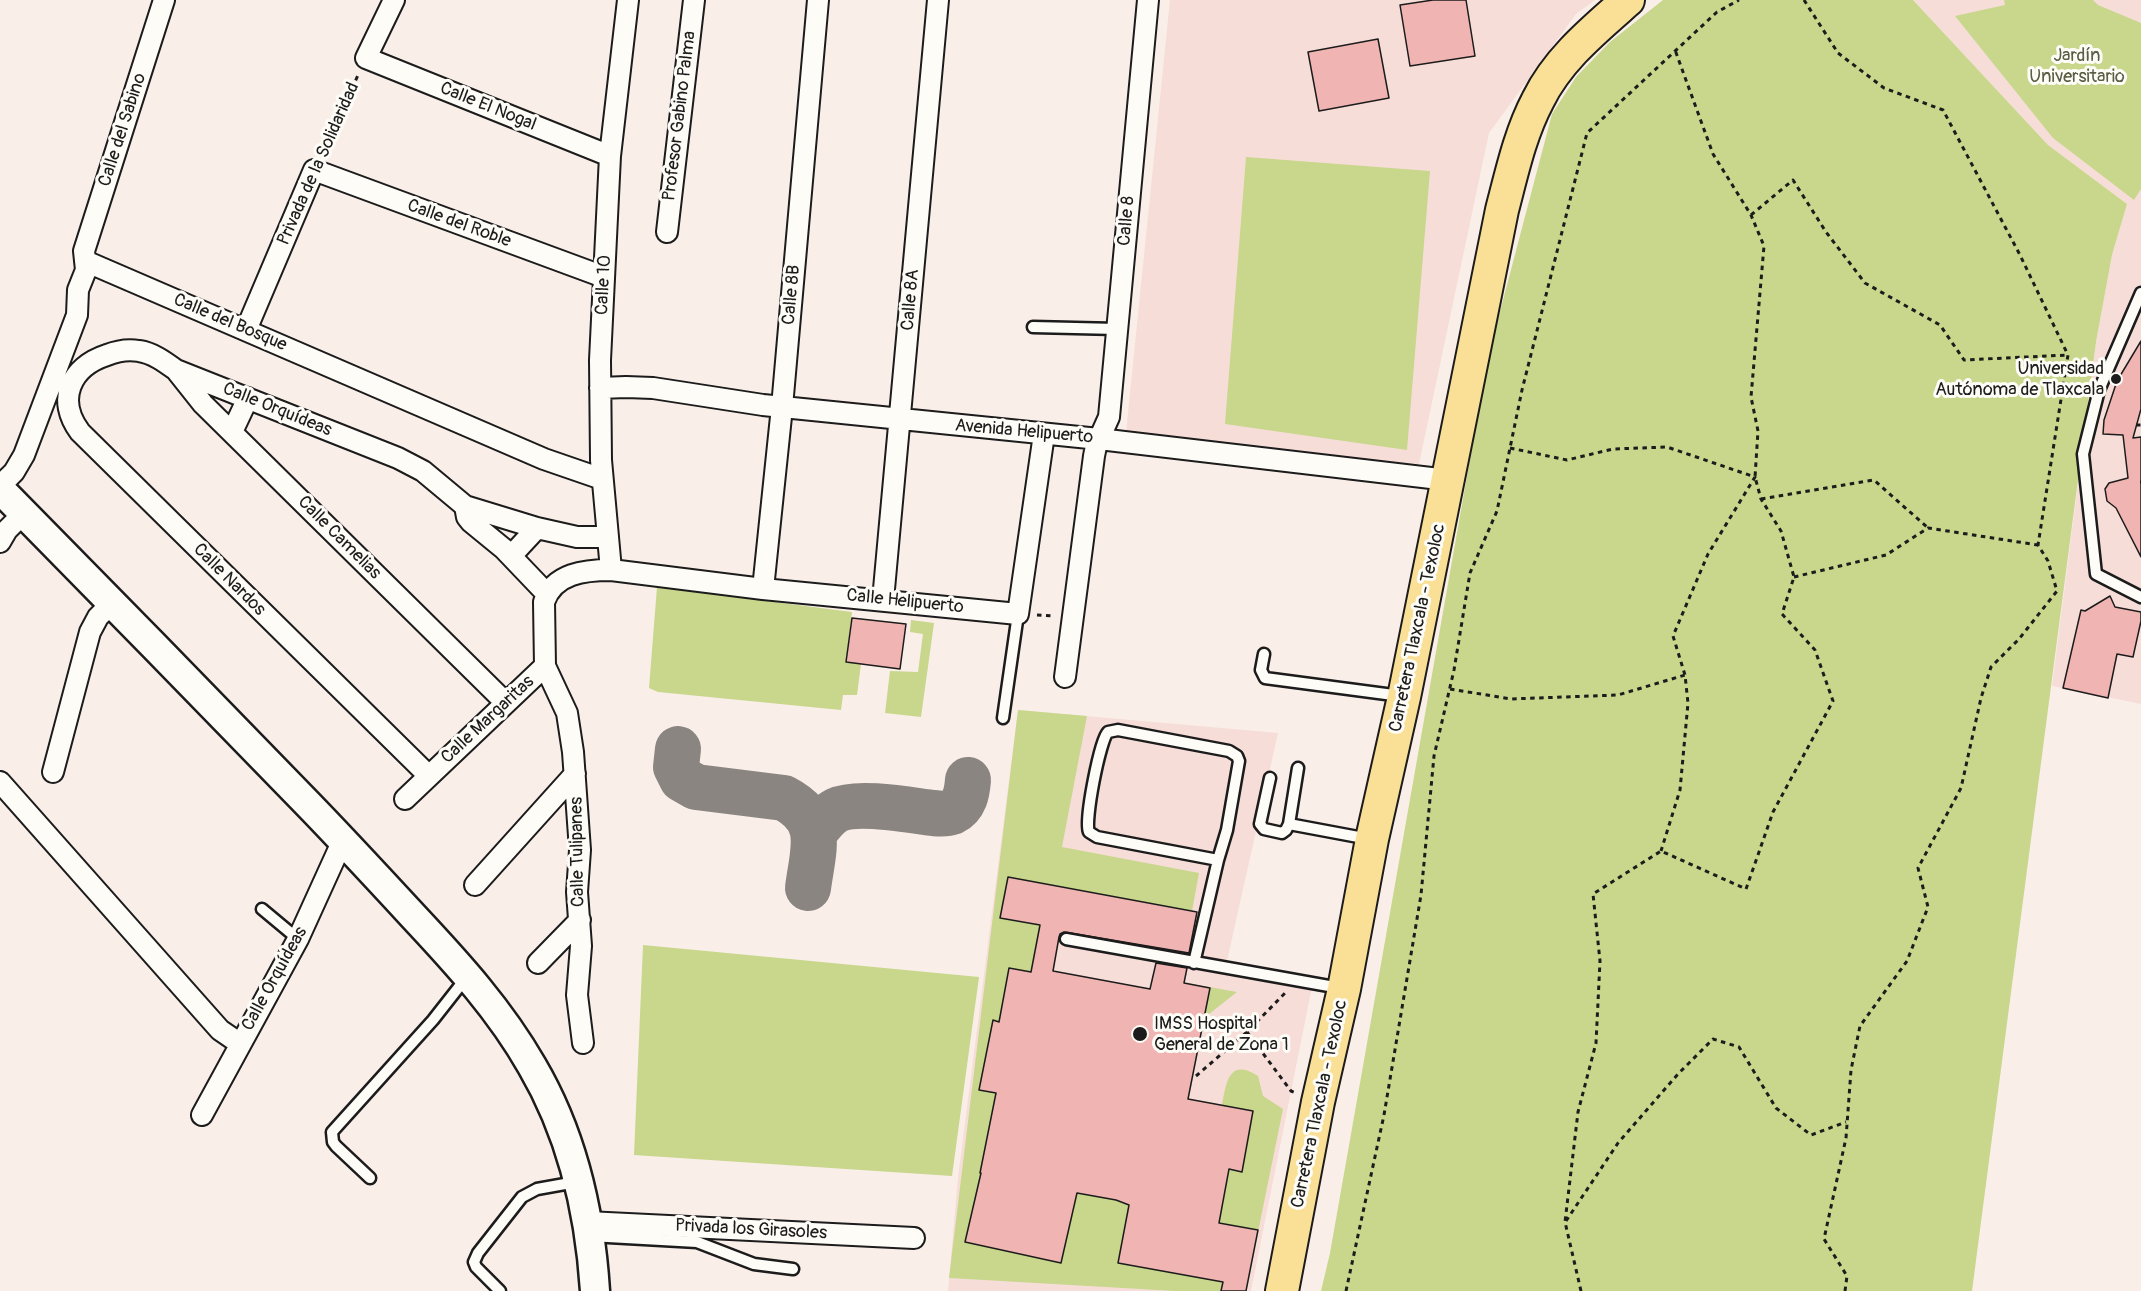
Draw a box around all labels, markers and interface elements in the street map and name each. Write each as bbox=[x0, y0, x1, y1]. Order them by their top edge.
street label: Profesor Gabino Palma bbox=[659, 30, 701, 202]
park label: Jardín Universitario bbox=[2029, 45, 2125, 88]
street label: Calle del Sabino bbox=[95, 71, 151, 189]
street label: Calle El Nogal bbox=[437, 78, 539, 136]
street label: Privada de la Solidaridad bbox=[273, 79, 365, 249]
street label: Calle del Roble bbox=[404, 195, 514, 253]
street label: Calle 8 bbox=[1114, 195, 1140, 247]
street label: Calle 10 bbox=[592, 254, 616, 316]
street label: Calle 8B bbox=[779, 264, 805, 326]
street label: Calle 8A bbox=[898, 268, 924, 332]
street label: Calle del Bosque bbox=[170, 289, 290, 357]
place label: Universidad Autónoma de Tlaxcala bbox=[1935, 358, 2104, 400]
marker: Universidad Autónoma de Tlaxcala bbox=[2109, 372, 2123, 386]
street label: Calle Orquídeas bbox=[219, 378, 335, 442]
street label: Avenida Helipuerto bbox=[954, 415, 1094, 449]
street label: Calle Camelias bbox=[293, 492, 385, 584]
street label: Carretera Tlaxcala - Texoloc bbox=[1385, 522, 1451, 734]
street label: Calle Nardos bbox=[188, 539, 270, 621]
street label: Calle Helipuerto bbox=[845, 585, 965, 619]
street label: Calle Margaritas bbox=[437, 671, 539, 769]
street label: Calle Tulipanes bbox=[566, 797, 590, 907]
street label: Calle Orquídeas bbox=[238, 923, 312, 1035]
street label: Carretera Tlaxcala - Texoloc bbox=[1287, 998, 1353, 1210]
place label: IMSS Hospital General de Zona 1 bbox=[1154, 1013, 1289, 1056]
marker: IMSS Hospital General de Zona 1 bbox=[1131, 1025, 1149, 1043]
street label: Privada los Girasoles bbox=[675, 1215, 827, 1245]

